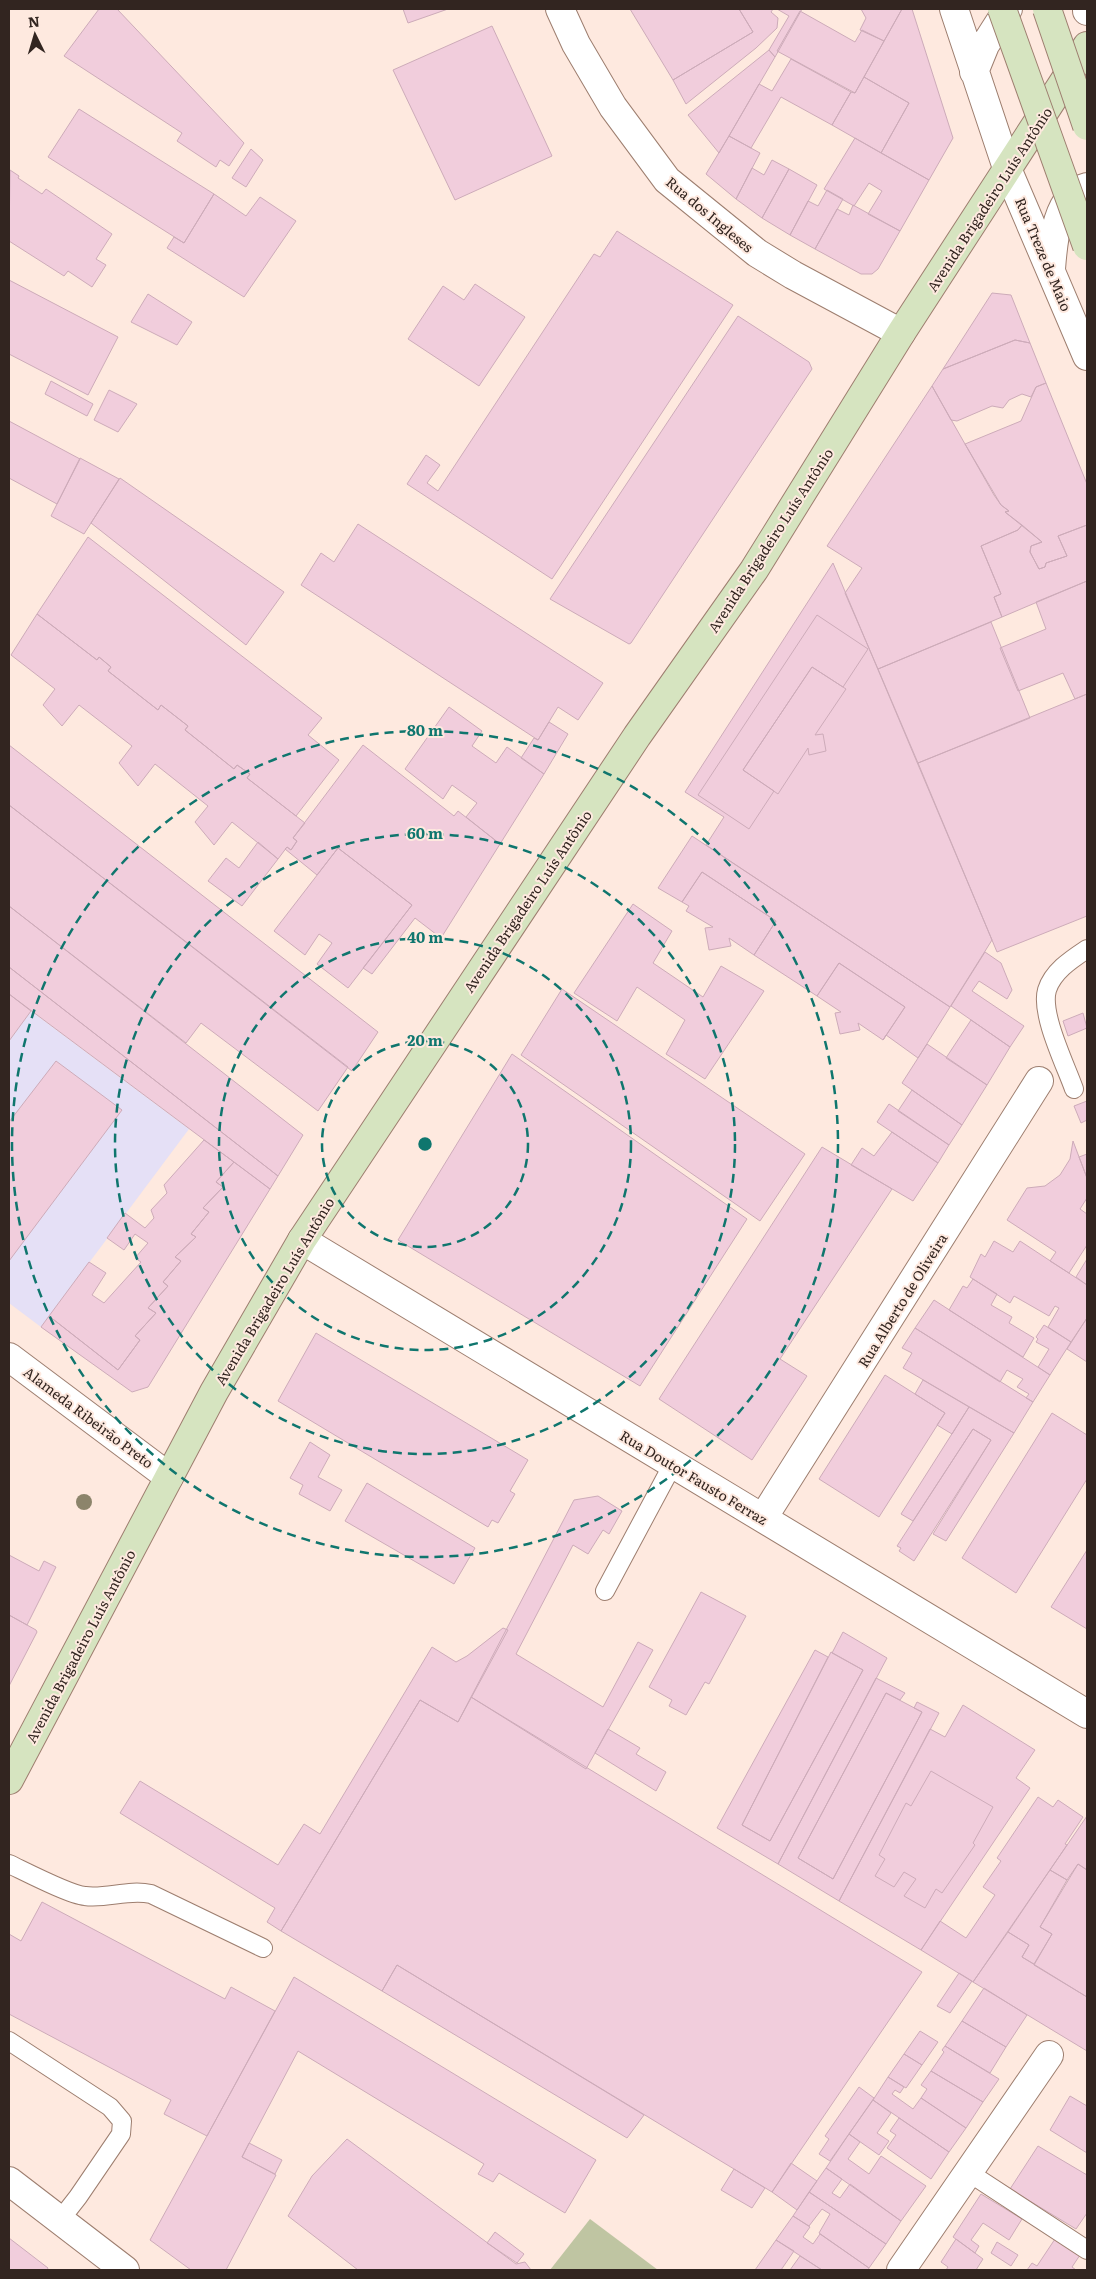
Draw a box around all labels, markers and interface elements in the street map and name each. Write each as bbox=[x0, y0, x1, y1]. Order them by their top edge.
north arrow bbox=[10, 10, 60, 60]
text: N bbox=[27, 11, 41, 32]
street label: Avenida Brigadeiro Luís Antônio bbox=[922, 103, 1056, 295]
street label: Rua dos Ingleses bbox=[662, 172, 758, 256]
street label: Rua Treze de Maio bbox=[1011, 194, 1077, 314]
street label: Avenida Brigadeiro Luís Antônio bbox=[703, 444, 837, 636]
text: 80 m bbox=[407, 718, 443, 741]
street label: Avenida Brigadeiro Luís Antônio bbox=[458, 806, 596, 996]
text: 60 m bbox=[407, 821, 443, 844]
text: 40 m bbox=[407, 925, 443, 948]
text: 20 m bbox=[407, 1028, 443, 1051]
centre of rings bbox=[416, 1135, 434, 1153]
street label: Avenida Brigadeiro Luís Antônio bbox=[210, 1193, 338, 1389]
street label: Rua Alberto de Oliveira bbox=[853, 1229, 952, 1371]
street label: Alameda Ribeirão Preto bbox=[20, 1362, 158, 1472]
street label: Rua Doutor Fausto Ferraz bbox=[616, 1425, 772, 1529]
street label: Avenida Brigadeiro Luís Antônio bbox=[20, 1546, 140, 1746]

